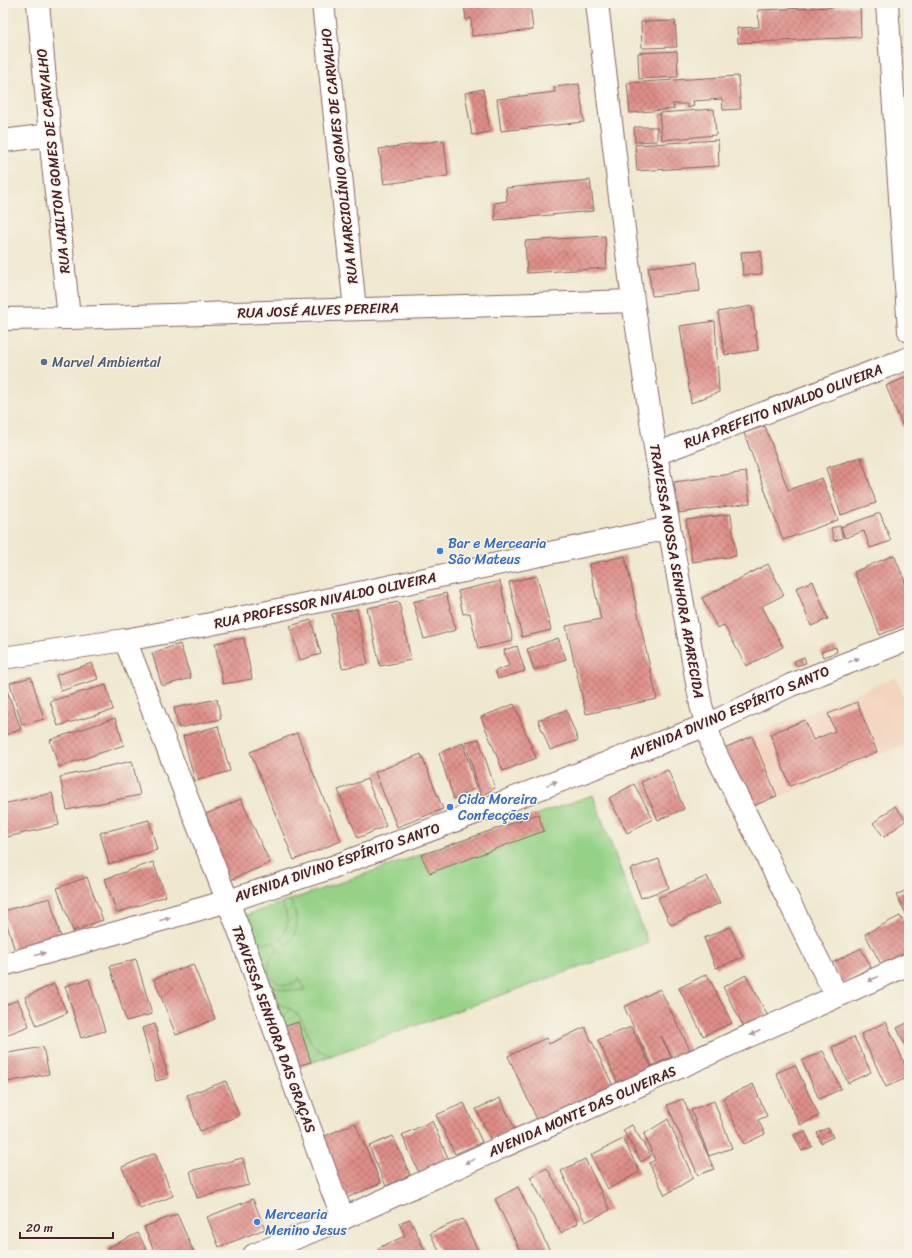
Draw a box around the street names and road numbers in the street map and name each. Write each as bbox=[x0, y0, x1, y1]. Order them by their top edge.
street label: RUA MARCIOLÍNIO GOMES DE CARVALHO bbox=[314, 27, 365, 285]
street label: RUA JAILTON GOMES DE CARVALHO bbox=[29, 47, 78, 275]
street label: RUA JOSÉ ALVES PEREIRA bbox=[237, 295, 399, 326]
street label: RUA PREFEITO NIVALDO OLIVEIRA bbox=[680, 357, 886, 456]
street label: TRAVESSA NOSSA SENHORA APARECIDA bbox=[642, 442, 711, 700]
street label: RUA PROFESSOR NIVALDO OLIVEIRA bbox=[212, 565, 439, 636]
street label: AVENIDA DIVINO ESPÍRITO SANTO bbox=[624, 659, 834, 767]
street label: AVENIDA DIVINO ESPÍRITO SANTO bbox=[230, 815, 444, 910]
street label: TRAVESSA SENHORA DAS GRAÇAS bbox=[224, 922, 323, 1137]
street label: AVENIDA MONTE DAS OLIVEIRAS bbox=[483, 1058, 681, 1165]

